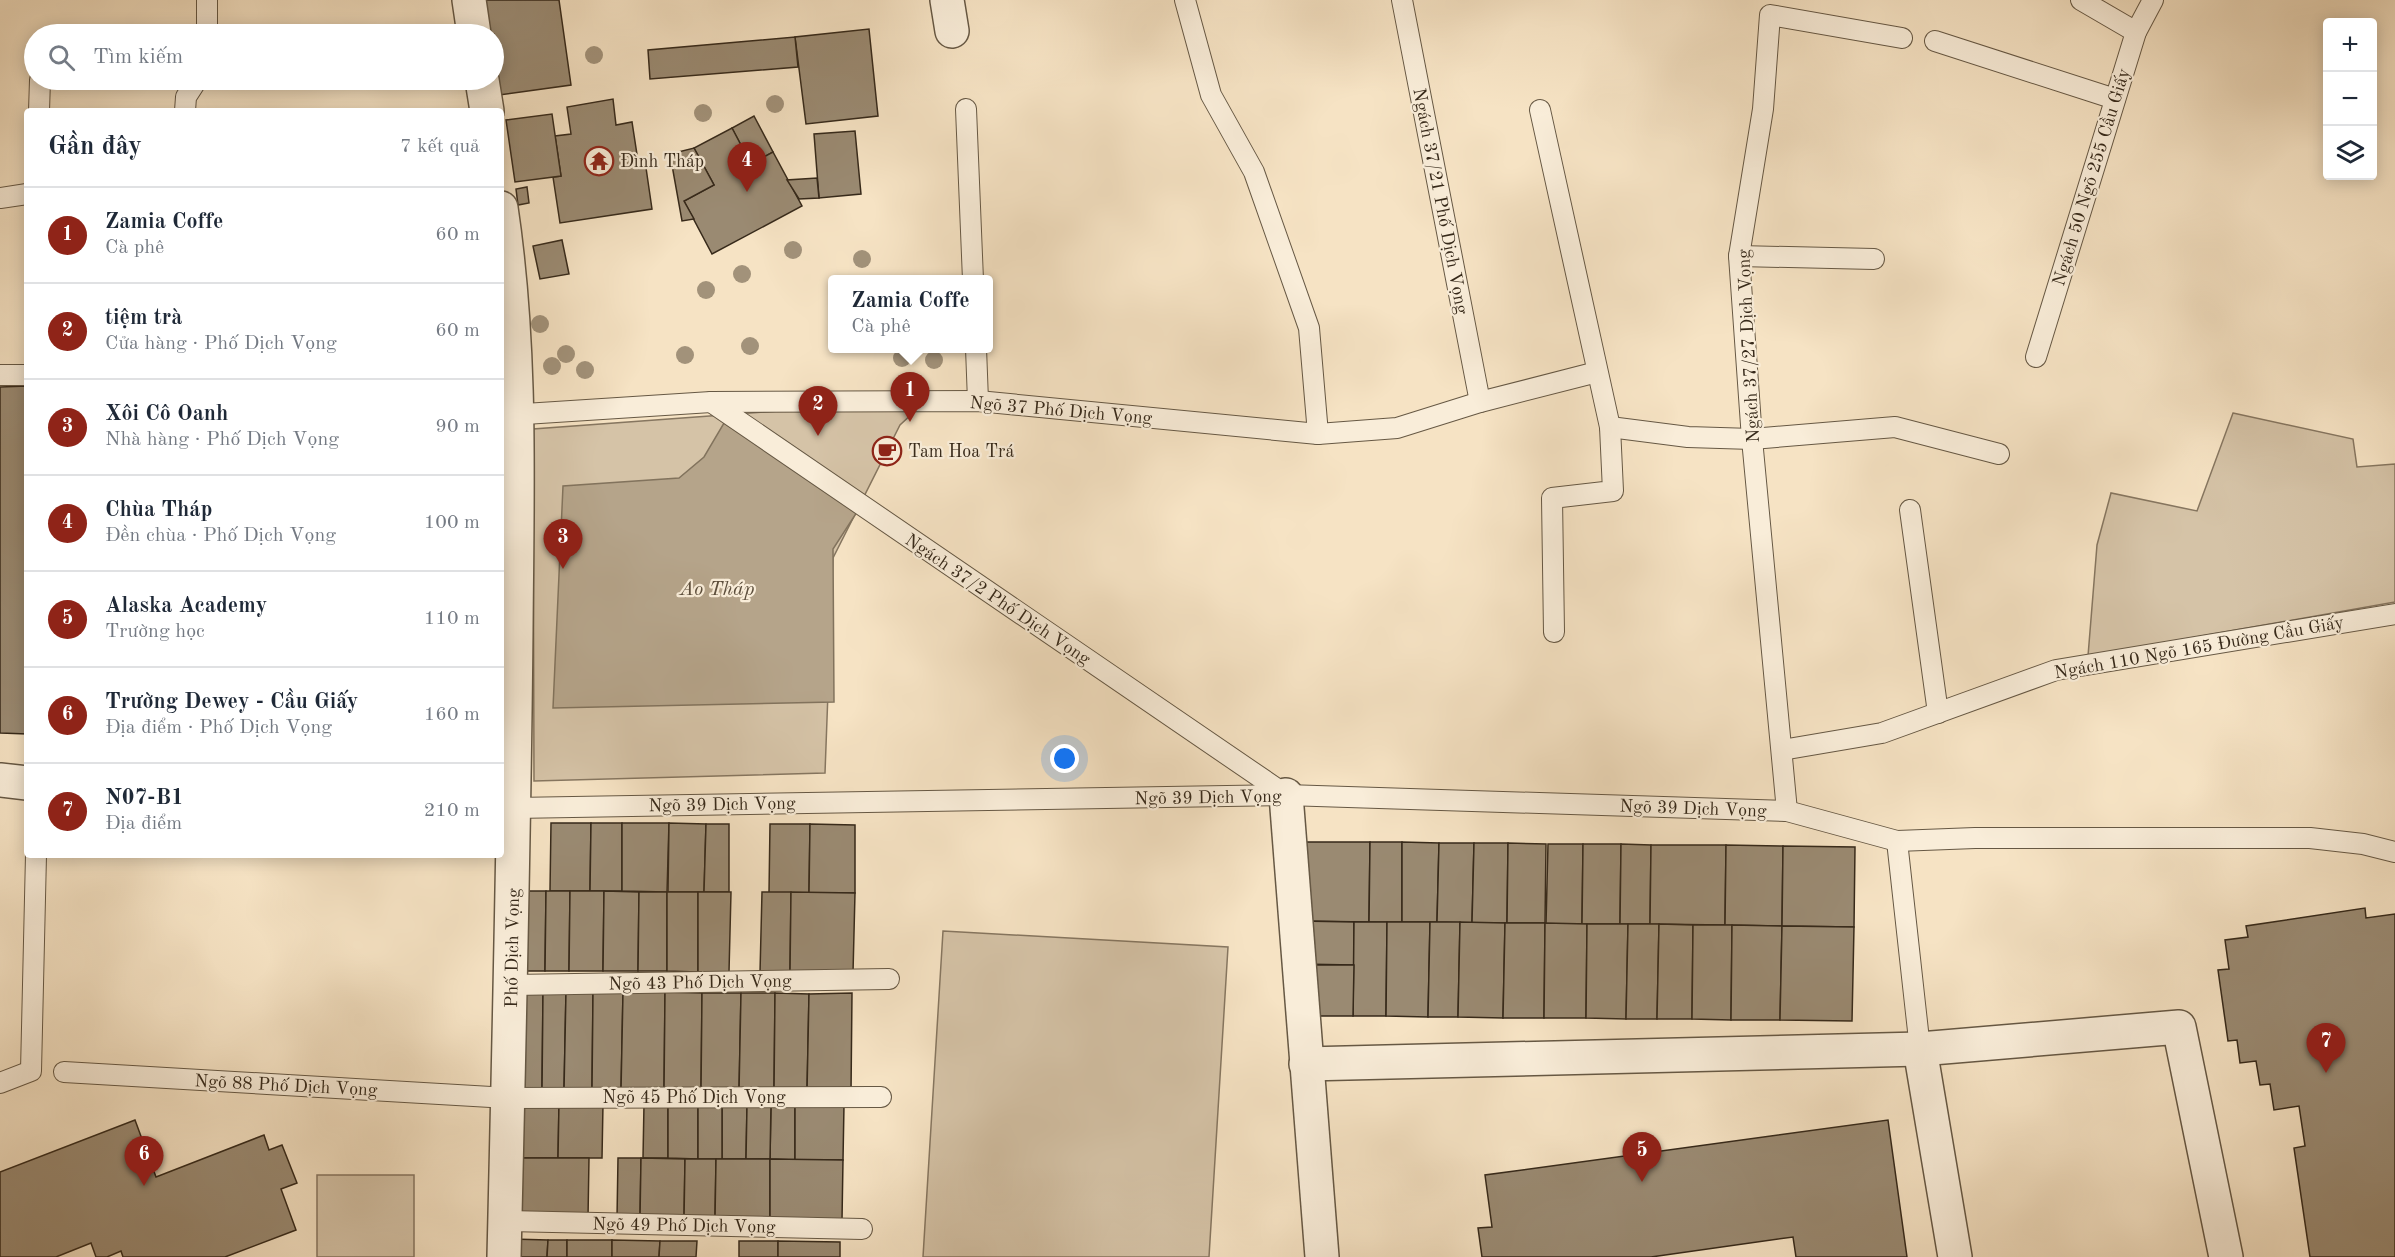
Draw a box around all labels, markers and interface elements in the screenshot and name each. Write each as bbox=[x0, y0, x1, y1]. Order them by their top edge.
map controls bbox=[2323, 18, 2377, 180]
button: + bbox=[2323, 18, 2377, 72]
search box bbox=[24, 24, 504, 90]
icon: search bbox=[45, 41, 78, 74]
text: Tìm kiếm bbox=[93, 46, 183, 68]
street label: Ngách 50 Ngõ 255 Cầu Giấy bbox=[2047, 65, 2134, 288]
button: − bbox=[2323, 72, 2377, 126]
street label: Ngách 37/21 Phố Dịch Vọng bbox=[1409, 86, 1472, 316]
button: layers bbox=[2323, 126, 2377, 180]
text: Gần đây bbox=[48, 134, 142, 160]
text: 7 kết quả bbox=[400, 137, 480, 157]
pin: 4 bbox=[728, 142, 766, 192]
temple icon: Đình Tháp bbox=[583, 145, 615, 177]
place label: Đình Tháp bbox=[620, 153, 704, 171]
text: Zamia Coffe bbox=[105, 211, 223, 233]
text: 1 bbox=[62, 225, 73, 245]
text: 60 m bbox=[435, 225, 480, 245]
text: Cà phê bbox=[105, 238, 164, 258]
street label: Ngách 37/27 Dịch Vọng bbox=[1735, 248, 1763, 443]
popup bbox=[828, 275, 993, 353]
text: Zamia Coffe bbox=[851, 290, 970, 312]
text: tiệm trà bbox=[105, 307, 182, 329]
text: Cà phê bbox=[851, 317, 911, 337]
text: 2 bbox=[62, 321, 73, 341]
text: 60 m bbox=[435, 321, 480, 341]
text: Cửa hàng · Phố Dịch Vọng bbox=[105, 334, 337, 354]
pin: 1 bbox=[890, 372, 930, 422]
pin: 2 bbox=[798, 386, 838, 436]
street label: Ngõ 37 Phố Dịch Vọng bbox=[969, 393, 1153, 428]
text: Xôi Cô Oanh bbox=[105, 403, 228, 425]
text: 3 bbox=[62, 417, 73, 437]
text: 90 m bbox=[435, 417, 480, 437]
text: Nhà hàng · Phố Dịch Vọng bbox=[105, 430, 339, 450]
cafe icon: Tam Hoa Trá bbox=[871, 435, 903, 467]
place label: Tam Hoa Trá bbox=[908, 443, 1014, 461]
text: Chùa Tháp bbox=[105, 499, 213, 521]
text: 4 bbox=[62, 513, 73, 533]
text: 100 m bbox=[424, 513, 480, 533]
pin: 3 bbox=[544, 520, 582, 569]
text: Đền chùa · Phố Dịch Vọng bbox=[105, 526, 336, 546]
street label: Ngách 37/2 Phố Dịch Vọng bbox=[901, 530, 1094, 669]
water label: Ao Tháp bbox=[679, 580, 755, 600]
text: Alaska Academy bbox=[105, 595, 267, 617]
text: 5 bbox=[62, 609, 73, 629]
text: 110 m bbox=[424, 609, 480, 629]
street label: Ngách 110 Ngõ 165 Đường Cầu Giấy bbox=[2052, 611, 2346, 682]
text: Trường học bbox=[105, 622, 205, 642]
text: Trường Dewey - Cầu Giấy bbox=[105, 691, 358, 713]
text: 6 bbox=[62, 705, 73, 725]
text: 160 m bbox=[424, 705, 480, 725]
text: Địa điểm · Phố Dịch Vọng bbox=[105, 718, 332, 738]
your location bbox=[1050, 744, 1079, 773]
text: N07-B1 bbox=[105, 787, 184, 809]
street label: Ngõ 39 Dịch Vọng bbox=[1134, 788, 1282, 808]
street label: Ngõ 39 Dịch Vọng bbox=[648, 795, 796, 815]
street label: Ngõ 39 Dịch Vọng bbox=[1619, 797, 1767, 821]
text: 7 bbox=[62, 801, 73, 821]
text: 210 m bbox=[424, 801, 480, 821]
text: Địa điểm bbox=[105, 814, 182, 834]
street label: Phố Dịch Vọng bbox=[502, 888, 523, 1008]
street label: Ngõ 43 Phố Dịch Vọng bbox=[608, 971, 792, 994]
pin: 7 bbox=[2306, 1024, 2346, 1073]
street label: Ngõ 88 Phố Dịch Vọng bbox=[194, 1071, 378, 1100]
street label: Ngõ 45 Phố Dịch Vọng bbox=[602, 1088, 786, 1107]
pin: 5 bbox=[1622, 1132, 1662, 1182]
pin: 6 bbox=[124, 1136, 164, 1186]
street label: Ngõ 49 Phố Dịch Vọng bbox=[592, 1214, 776, 1237]

